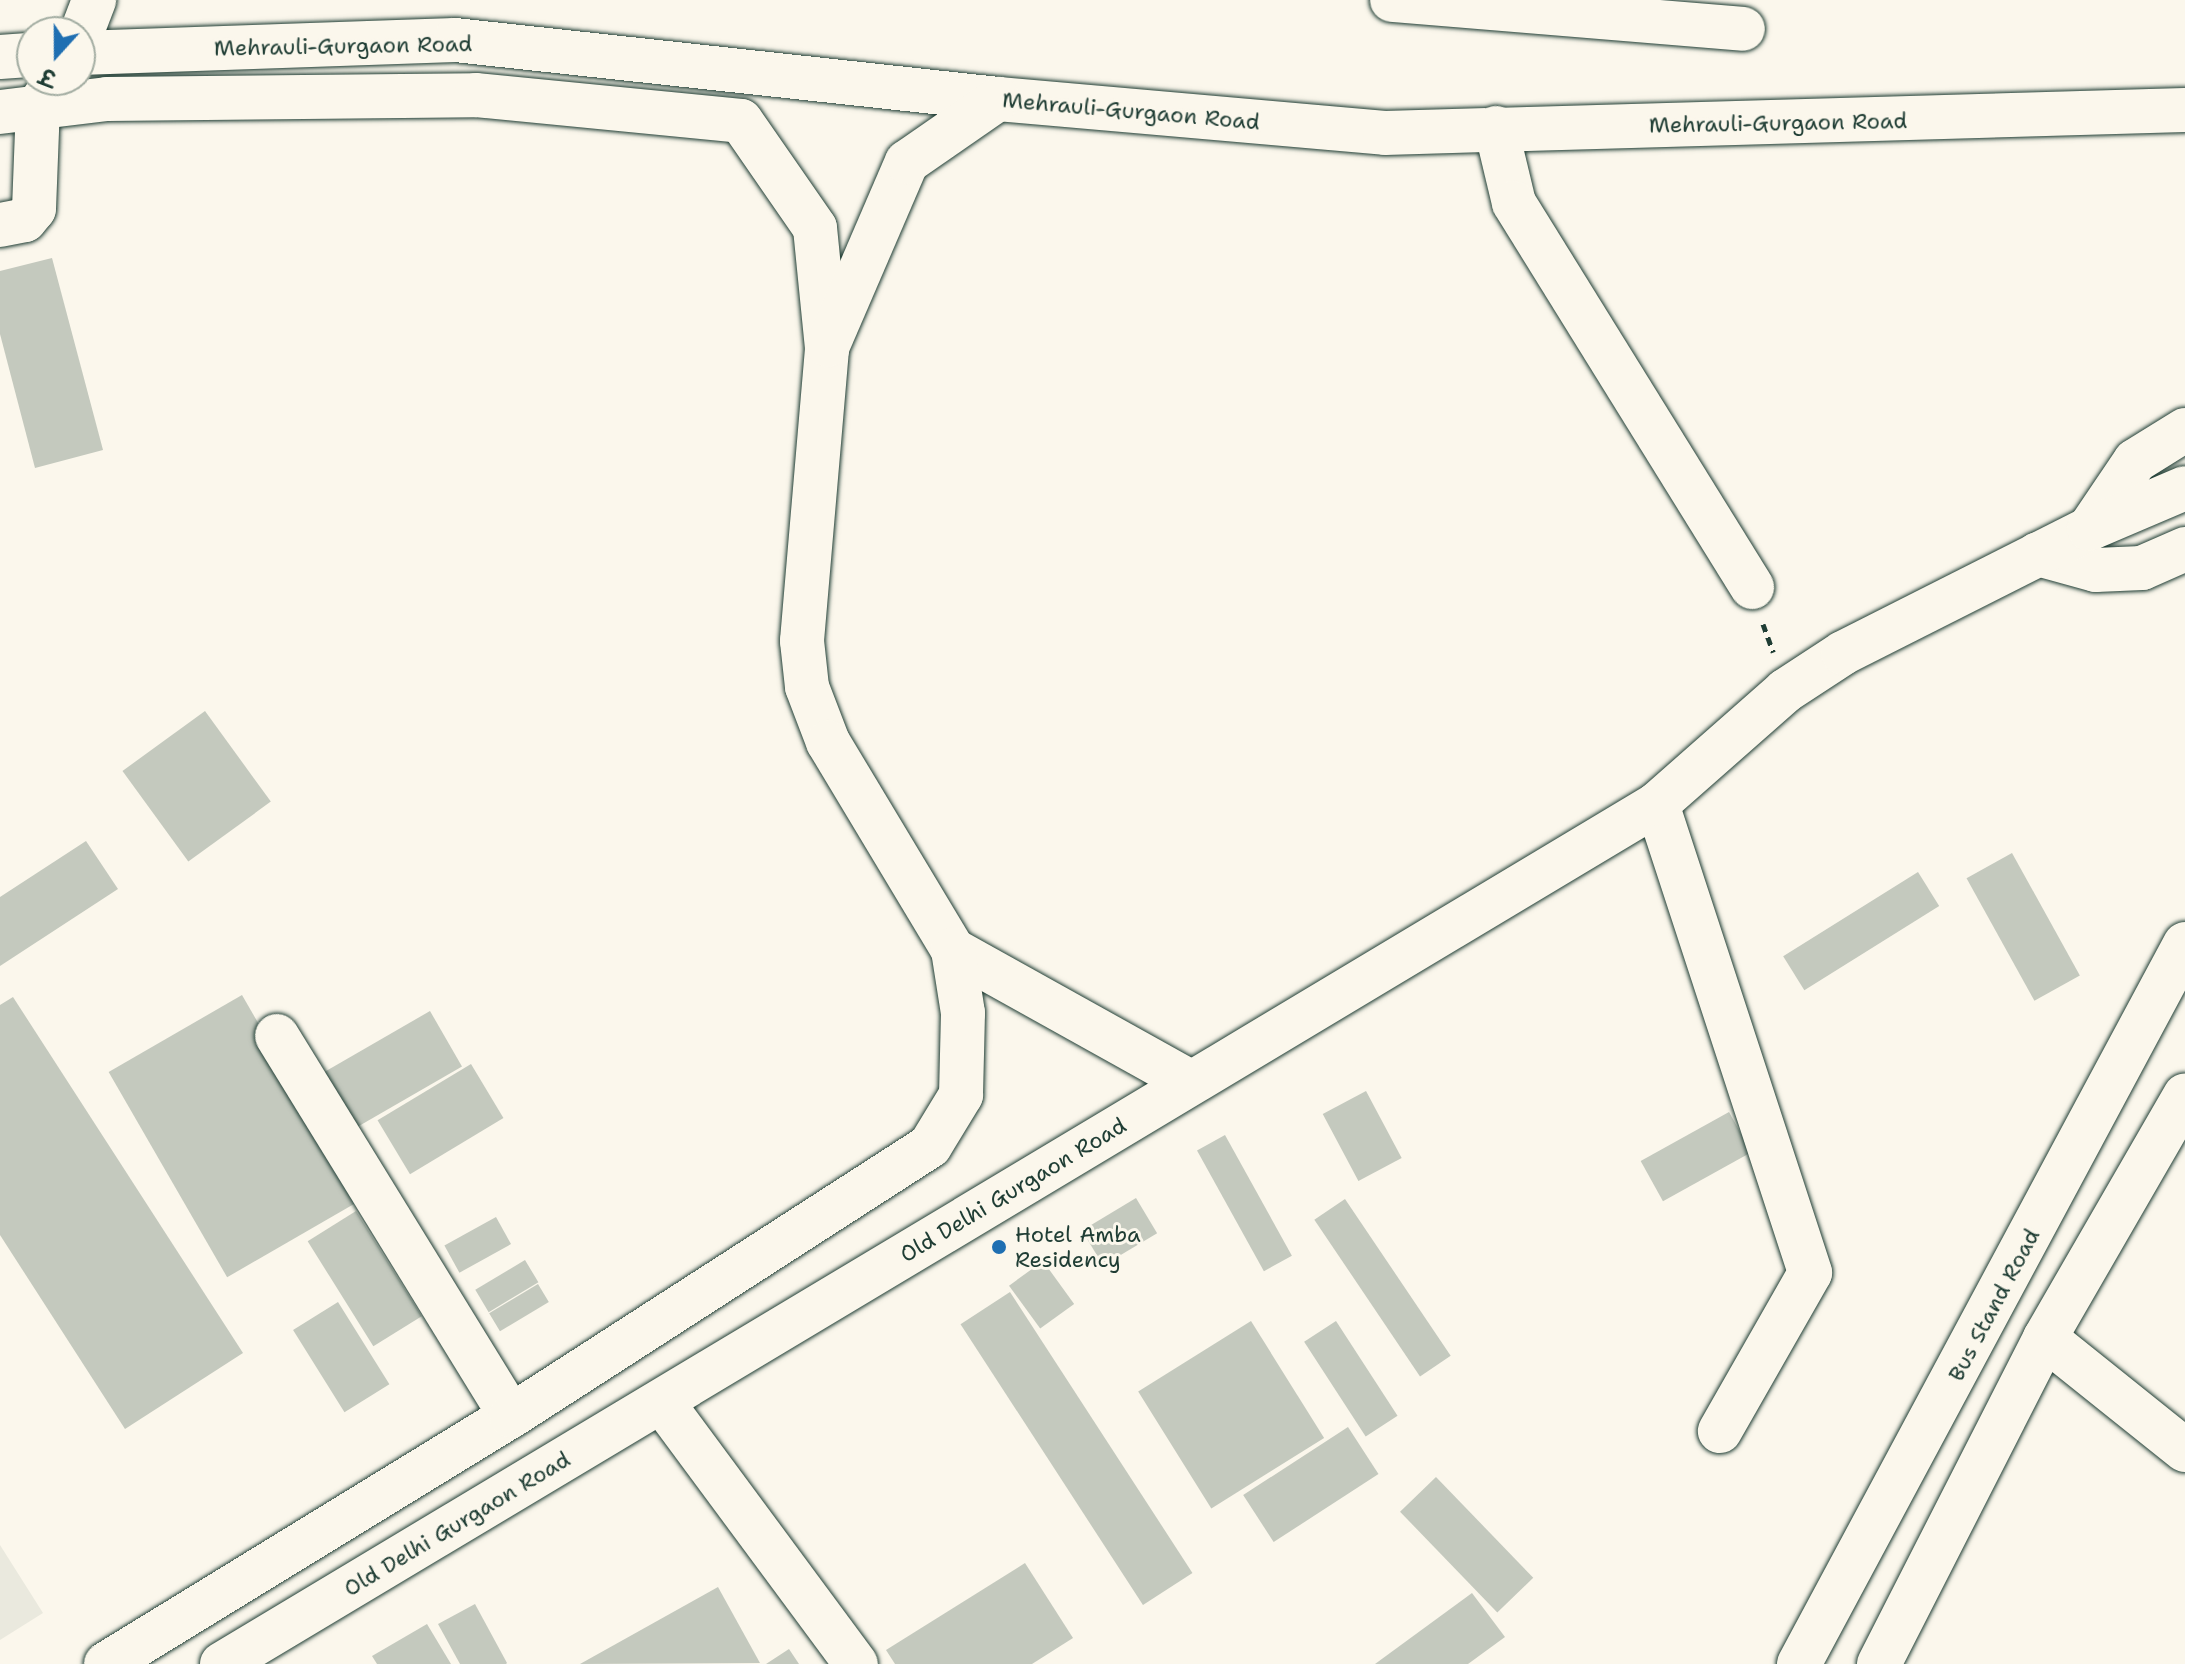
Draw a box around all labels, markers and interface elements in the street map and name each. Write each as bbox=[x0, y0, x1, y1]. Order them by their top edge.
north arrow bbox=[16, 16, 96, 96]
street label: Mehrauli-Gurgaon Road bbox=[214, 31, 472, 61]
text: उ bbox=[36, 61, 60, 93]
street label: Mehrauli-Gurgaon Road bbox=[1001, 87, 1261, 135]
street label: Mehrauli-Gurgaon Road bbox=[1649, 108, 1907, 138]
street label: Old Delhi Gurgaon Road bbox=[895, 1112, 1131, 1268]
place label: Hotel Amba Residency bbox=[1015, 1221, 1141, 1272]
street label: Bus Stand Road bbox=[1943, 1224, 2045, 1386]
marker: Hotel Amba Residency bbox=[990, 1238, 1008, 1256]
street label: Old Delhi Gurgaon Road bbox=[339, 1446, 575, 1602]

